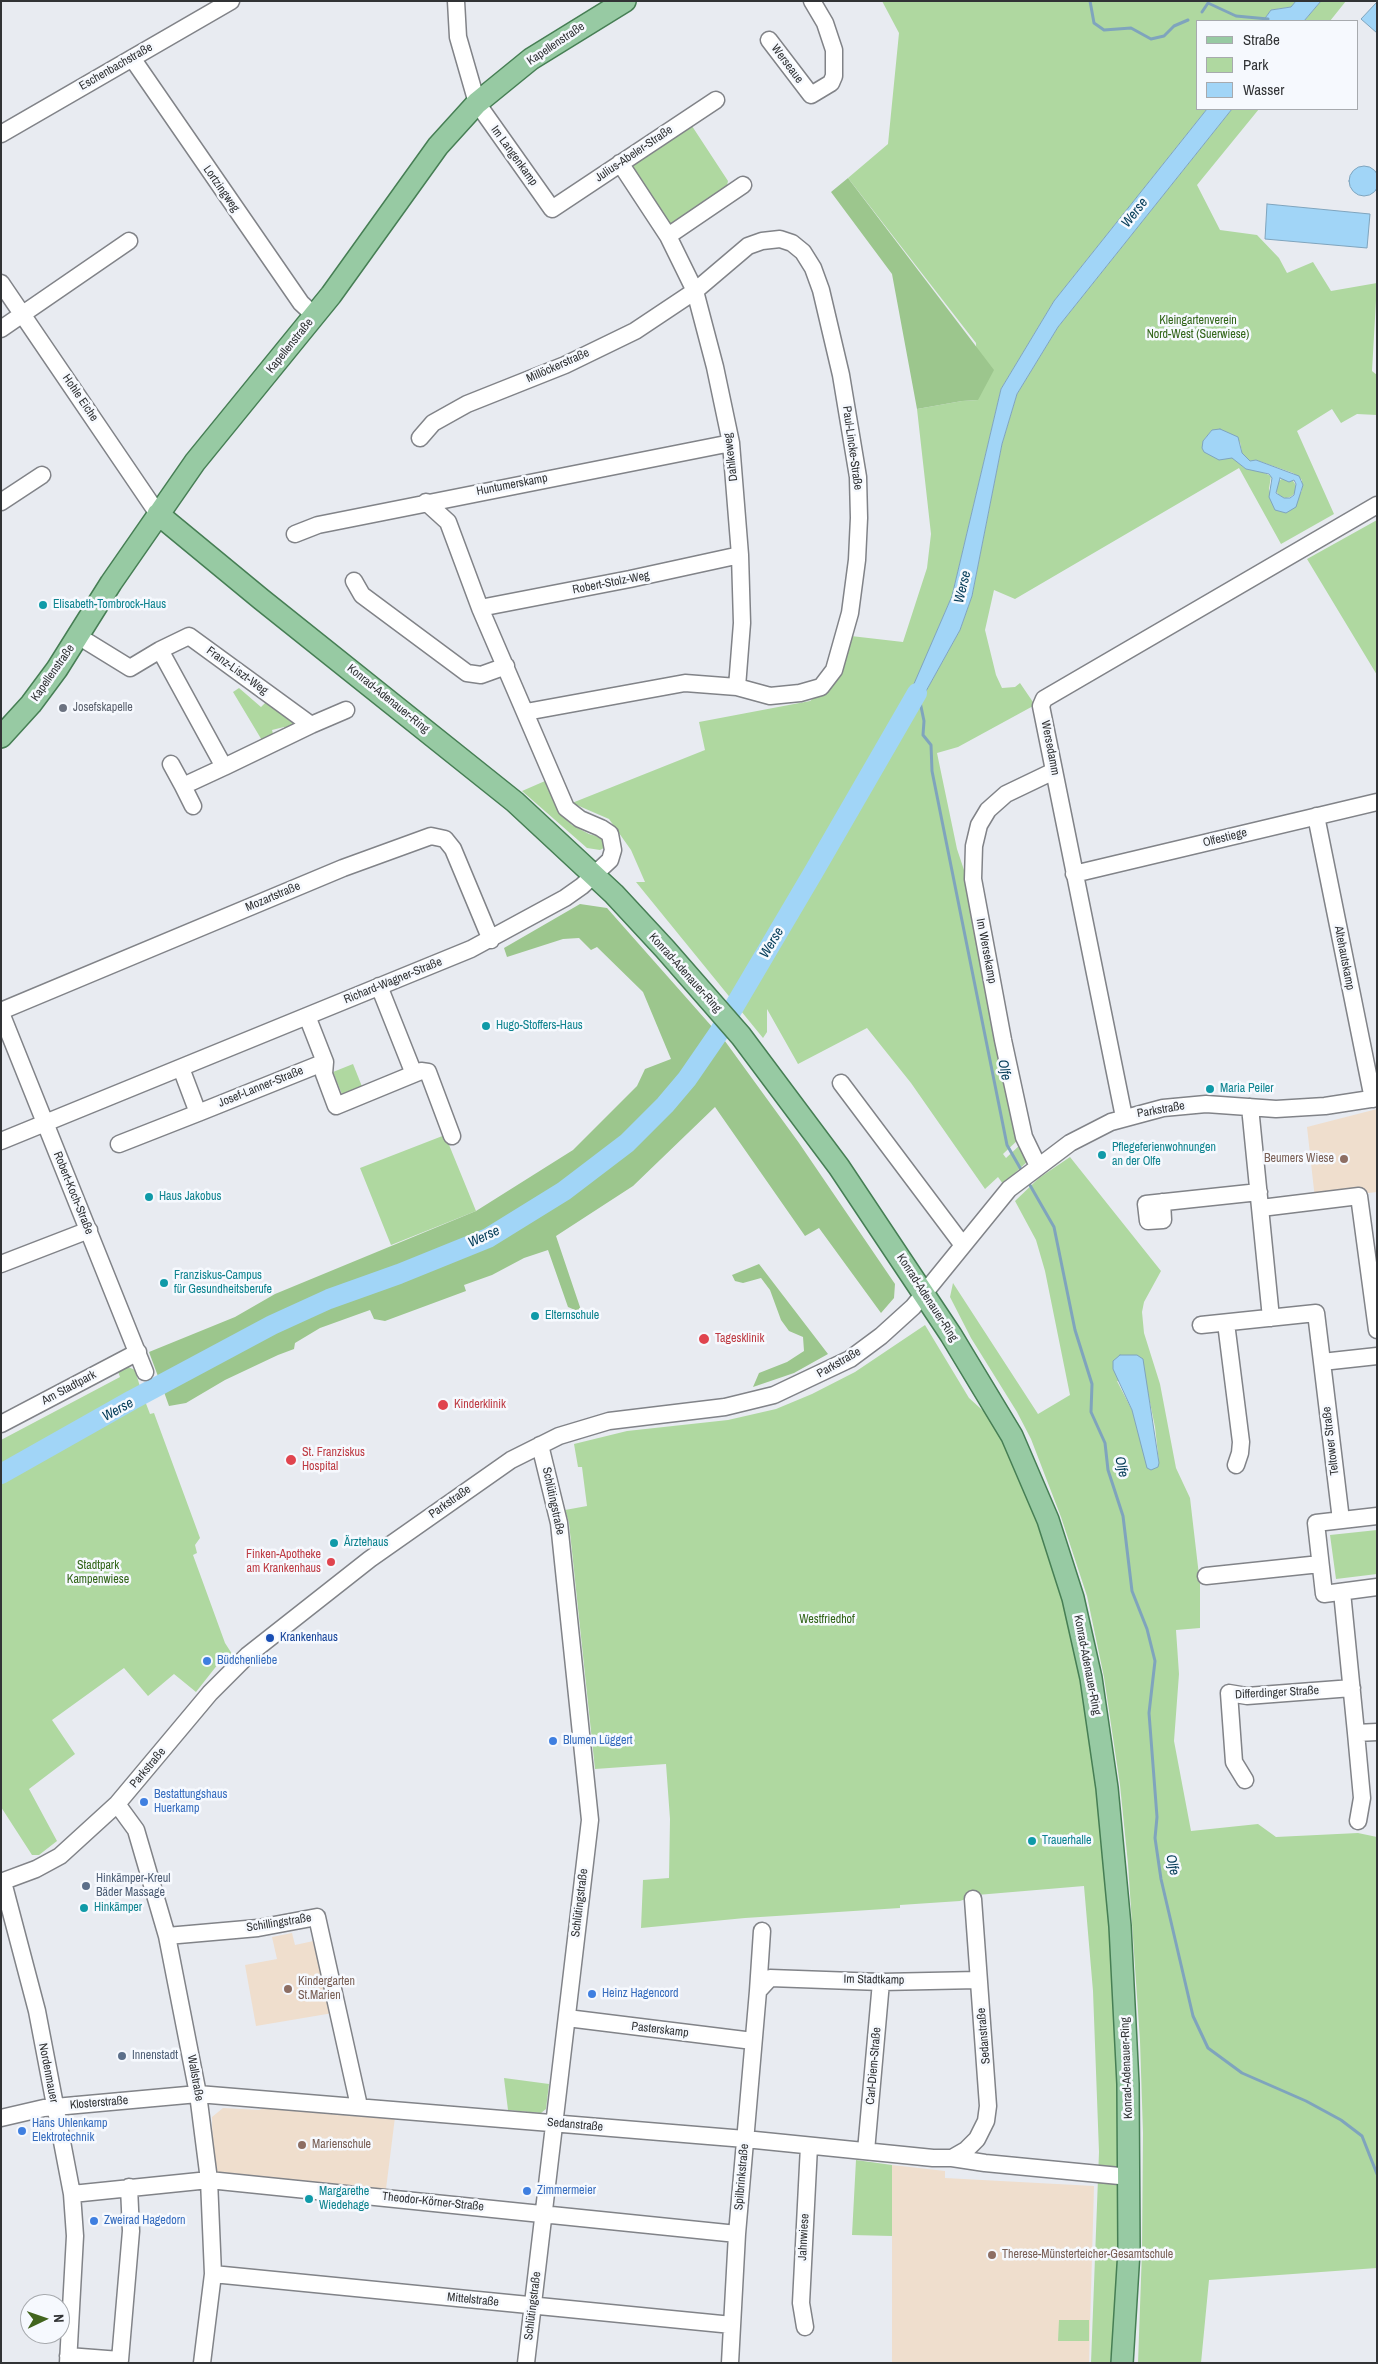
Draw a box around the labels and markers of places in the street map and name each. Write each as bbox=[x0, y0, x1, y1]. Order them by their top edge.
place label: Elisabeth-Tombrock-Haus bbox=[53, 598, 166, 612]
marker: Elisabeth-Tombrock-Haus bbox=[37, 599, 49, 611]
place label: Josefskapelle bbox=[73, 701, 133, 715]
marker: Josefskapelle bbox=[57, 702, 69, 714]
place label: Hugo-Stoffers-Haus bbox=[496, 1019, 583, 1033]
marker: Hugo-Stoffers-Haus bbox=[480, 1020, 492, 1032]
place label: Maria Peiler bbox=[1220, 1082, 1274, 1096]
marker: Maria Peiler bbox=[1204, 1083, 1216, 1095]
place label: Pflegeferienwohnungen an der Olfe bbox=[1112, 1141, 1216, 1169]
marker: Pflegeferienwohnungen an der Olfe bbox=[1096, 1149, 1108, 1161]
place label: Beumers Wiese bbox=[1264, 1152, 1334, 1166]
marker: Beumers Wiese bbox=[1338, 1153, 1350, 1165]
place label: Haus Jakobus bbox=[159, 1190, 221, 1204]
marker: Haus Jakobus bbox=[143, 1191, 155, 1203]
place label: Franziskus-Campus für Gesundheitsberufe bbox=[174, 1269, 272, 1297]
marker: Franziskus-Campus für Gesundheitsberufe bbox=[158, 1277, 170, 1289]
place label: Elternschule bbox=[545, 1309, 599, 1323]
marker: Elternschule bbox=[529, 1310, 541, 1322]
marker: Tagesklinik bbox=[697, 1332, 711, 1346]
place label: Tagesklinik bbox=[715, 1332, 764, 1346]
marker: Kinderklinik bbox=[436, 1398, 450, 1412]
place label: Kinderklinik bbox=[454, 1398, 506, 1412]
place label: St. Franziskus Hospital bbox=[302, 1446, 365, 1474]
marker: St. Franziskus Hospital bbox=[284, 1453, 298, 1467]
place label: Ärztehaus bbox=[344, 1536, 388, 1550]
marker: Ärztehaus bbox=[328, 1537, 340, 1549]
place label: Finken-Apotheke am Krankenhaus bbox=[246, 1548, 321, 1576]
marker: Finken-Apotheke am Krankenhaus bbox=[325, 1556, 337, 1568]
place label: Krankenhaus bbox=[280, 1631, 338, 1645]
marker: Krankenhaus bbox=[264, 1632, 276, 1644]
place label: Büdchenliebe bbox=[217, 1654, 277, 1668]
marker: Büdchenliebe bbox=[201, 1655, 213, 1667]
place label: Blumen Lüggert bbox=[563, 1734, 632, 1748]
marker: Blumen Lüggert bbox=[547, 1735, 559, 1747]
place label: Bestattungshaus Huerkamp bbox=[154, 1788, 227, 1816]
marker: Bestattungshaus Huerkamp bbox=[138, 1796, 150, 1808]
place label: Trauerhalle bbox=[1042, 1834, 1091, 1848]
marker: Trauerhalle bbox=[1026, 1835, 1038, 1847]
place label: Hinkämper-Kreul Bäder Massage bbox=[96, 1872, 170, 1900]
marker: Hinkämper-Kreul Bäder Massage bbox=[80, 1880, 92, 1892]
place label: Hinkämper bbox=[94, 1901, 142, 1915]
marker: Hinkämper bbox=[78, 1902, 90, 1914]
place label: Kindergarten St.Marien bbox=[298, 1975, 355, 2003]
marker: Kindergarten St.Marien bbox=[282, 1983, 294, 1995]
place label: Heinz Hagencord bbox=[602, 1987, 679, 2001]
marker: Heinz Hagencord bbox=[586, 1988, 598, 2000]
place label: Innenstadt bbox=[132, 2049, 178, 2063]
marker: Innenstadt bbox=[116, 2050, 128, 2062]
place label: Hans Uhlenkamp Elektrotechnik bbox=[32, 2117, 107, 2145]
marker: Hans Uhlenkamp Elektrotechnik bbox=[16, 2125, 28, 2137]
place label: Marienschule bbox=[312, 2138, 371, 2152]
marker: Marienschule bbox=[296, 2139, 308, 2151]
place label: Zimmermeier bbox=[537, 2184, 596, 2198]
place label: Margarethe Wiedehage bbox=[319, 2185, 369, 2213]
marker: Zimmermeier bbox=[521, 2185, 533, 2197]
marker: Margarethe Wiedehage bbox=[303, 2193, 315, 2205]
place label: Zweirad Hagedorn bbox=[104, 2214, 185, 2228]
marker: Zweirad Hagedorn bbox=[88, 2215, 100, 2227]
place label: Therese-Münsterteicher-Gesamtschule bbox=[1002, 2248, 1173, 2262]
marker: Therese-Münsterteicher-Gesamtschule bbox=[986, 2249, 998, 2261]

